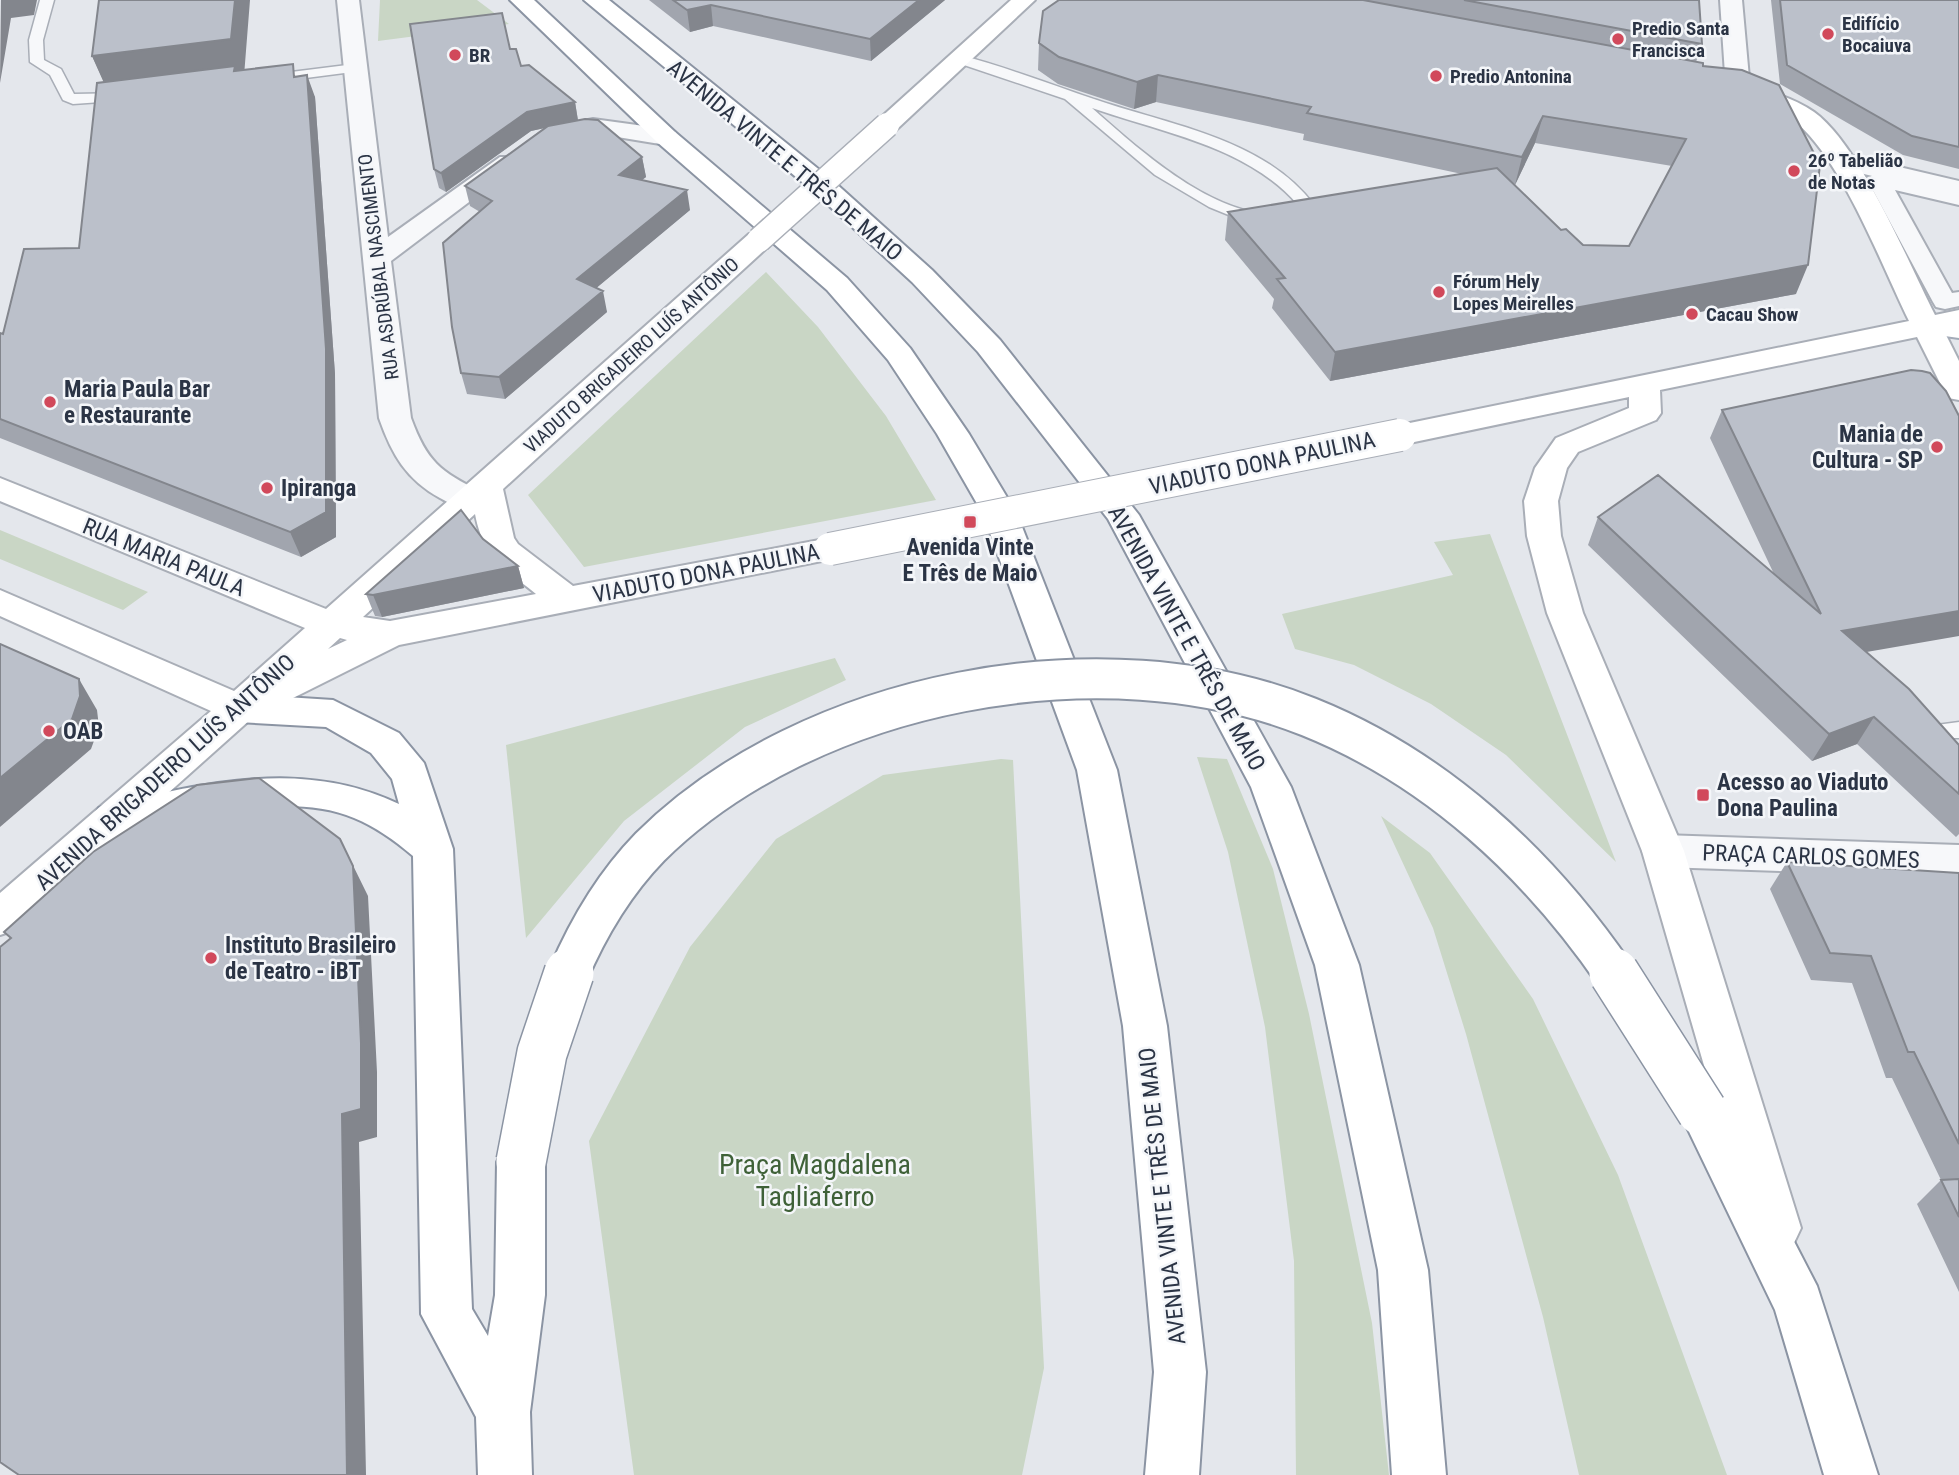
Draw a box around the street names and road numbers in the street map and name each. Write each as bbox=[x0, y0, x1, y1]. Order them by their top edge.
street label: AVENIDA VINTE E TRÊS DE MAIO bbox=[662, 53, 908, 267]
street label: RUA ASDRÚBAL NASCIMENTO bbox=[353, 153, 404, 381]
street label: VIADUTO BRIGADEIRO LUÍS ANTÔNIO bbox=[519, 253, 744, 458]
street label: VIADUTO DONA PAULINA bbox=[1147, 426, 1378, 501]
street label: AVENIDA VINTE E TRÊS DE MAIO bbox=[1102, 501, 1272, 775]
street label: RUA MARIA PAULA bbox=[79, 513, 249, 602]
street label: VIADUTO DONA PAULINA bbox=[590, 538, 822, 609]
street label: AVENIDA BRIGADEIRO LUÍS ANTÔNIO bbox=[29, 648, 301, 896]
street label: PRAÇA CARLOS GOMES bbox=[1702, 839, 1920, 874]
street label: AVENIDA VINTE E TRÊS DE MAIO bbox=[1132, 1046, 1192, 1346]

